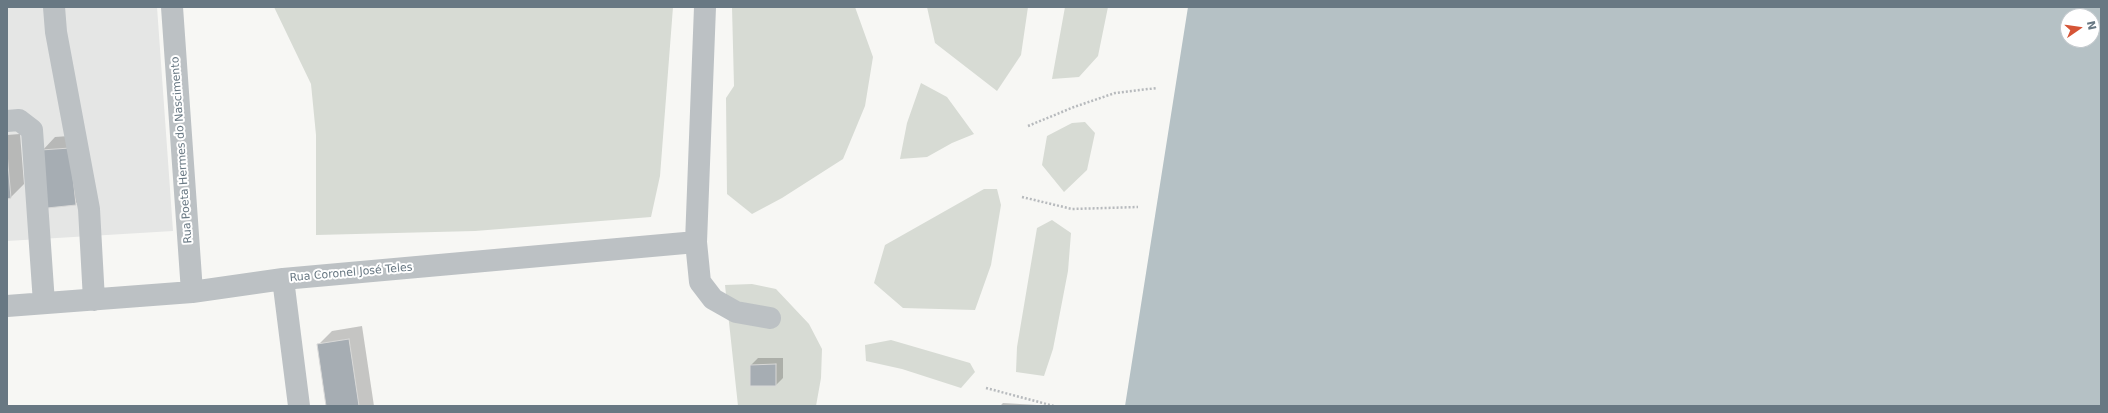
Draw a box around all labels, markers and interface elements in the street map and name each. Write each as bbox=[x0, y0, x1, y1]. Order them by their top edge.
north arrow bbox=[2060, 8, 2100, 48]
text: N bbox=[2084, 19, 2099, 31]
street label: Rua Poeta Hermes do Nascimento bbox=[169, 56, 195, 244]
street label: Rua Coronel José Teles bbox=[289, 261, 413, 285]

